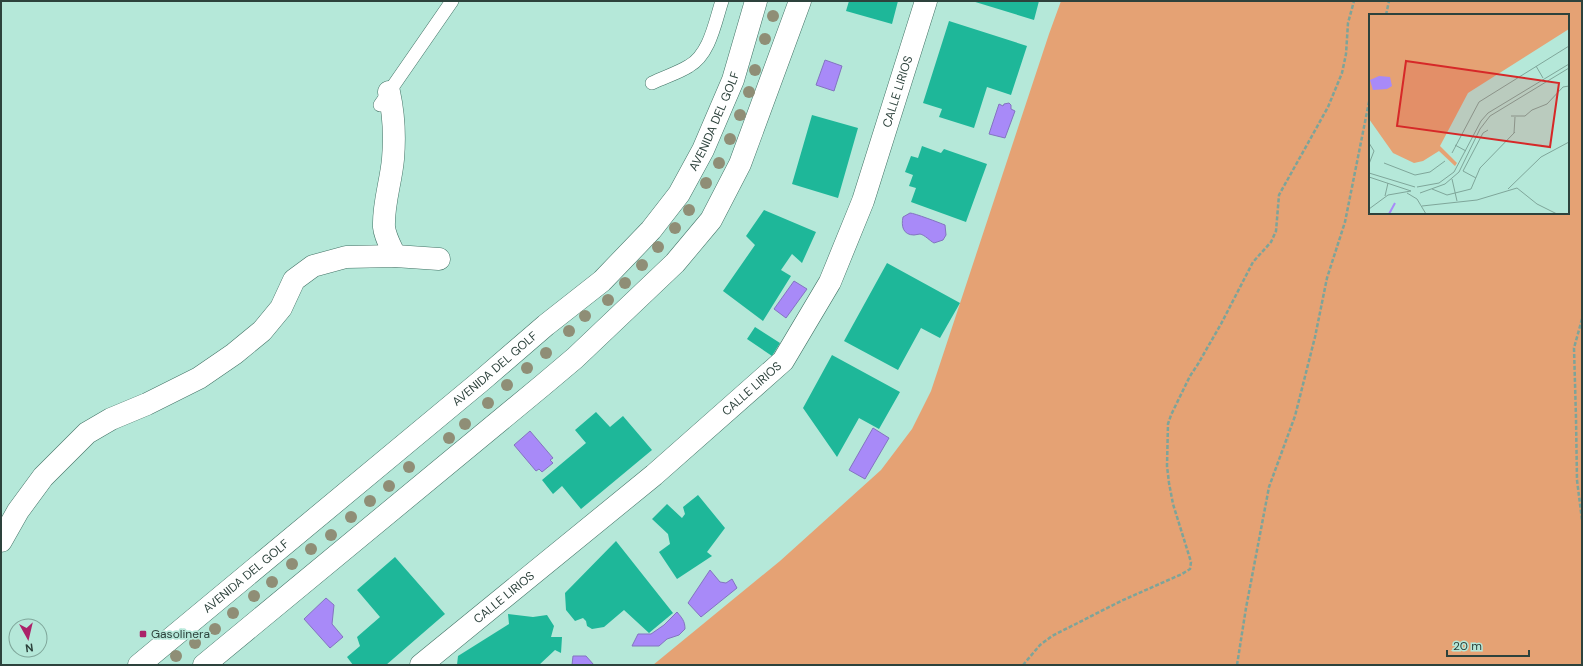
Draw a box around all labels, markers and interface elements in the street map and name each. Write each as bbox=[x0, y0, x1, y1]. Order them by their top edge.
inset map bbox=[1369, 14, 1569, 214]
street label: CALLE LIRIOS bbox=[879, 54, 916, 129]
street label: AVENIDA DEL GOLF bbox=[685, 69, 743, 174]
street label: AVENIDA DEL GOLF bbox=[449, 327, 541, 410]
street label: CALLE LIRIOS bbox=[719, 358, 785, 419]
street label: AVENIDA DEL GOLF bbox=[200, 535, 293, 617]
street label: CALLE LIRIOS bbox=[470, 568, 538, 627]
north arrow bbox=[8, 618, 48, 658]
place label: Gasolinera bbox=[151, 626, 210, 642]
marker: Gasolinera bbox=[138, 629, 148, 639]
scale bar bbox=[1447, 632, 1529, 658]
text: 20 m bbox=[1453, 638, 1482, 654]
text: N bbox=[24, 640, 34, 655]

